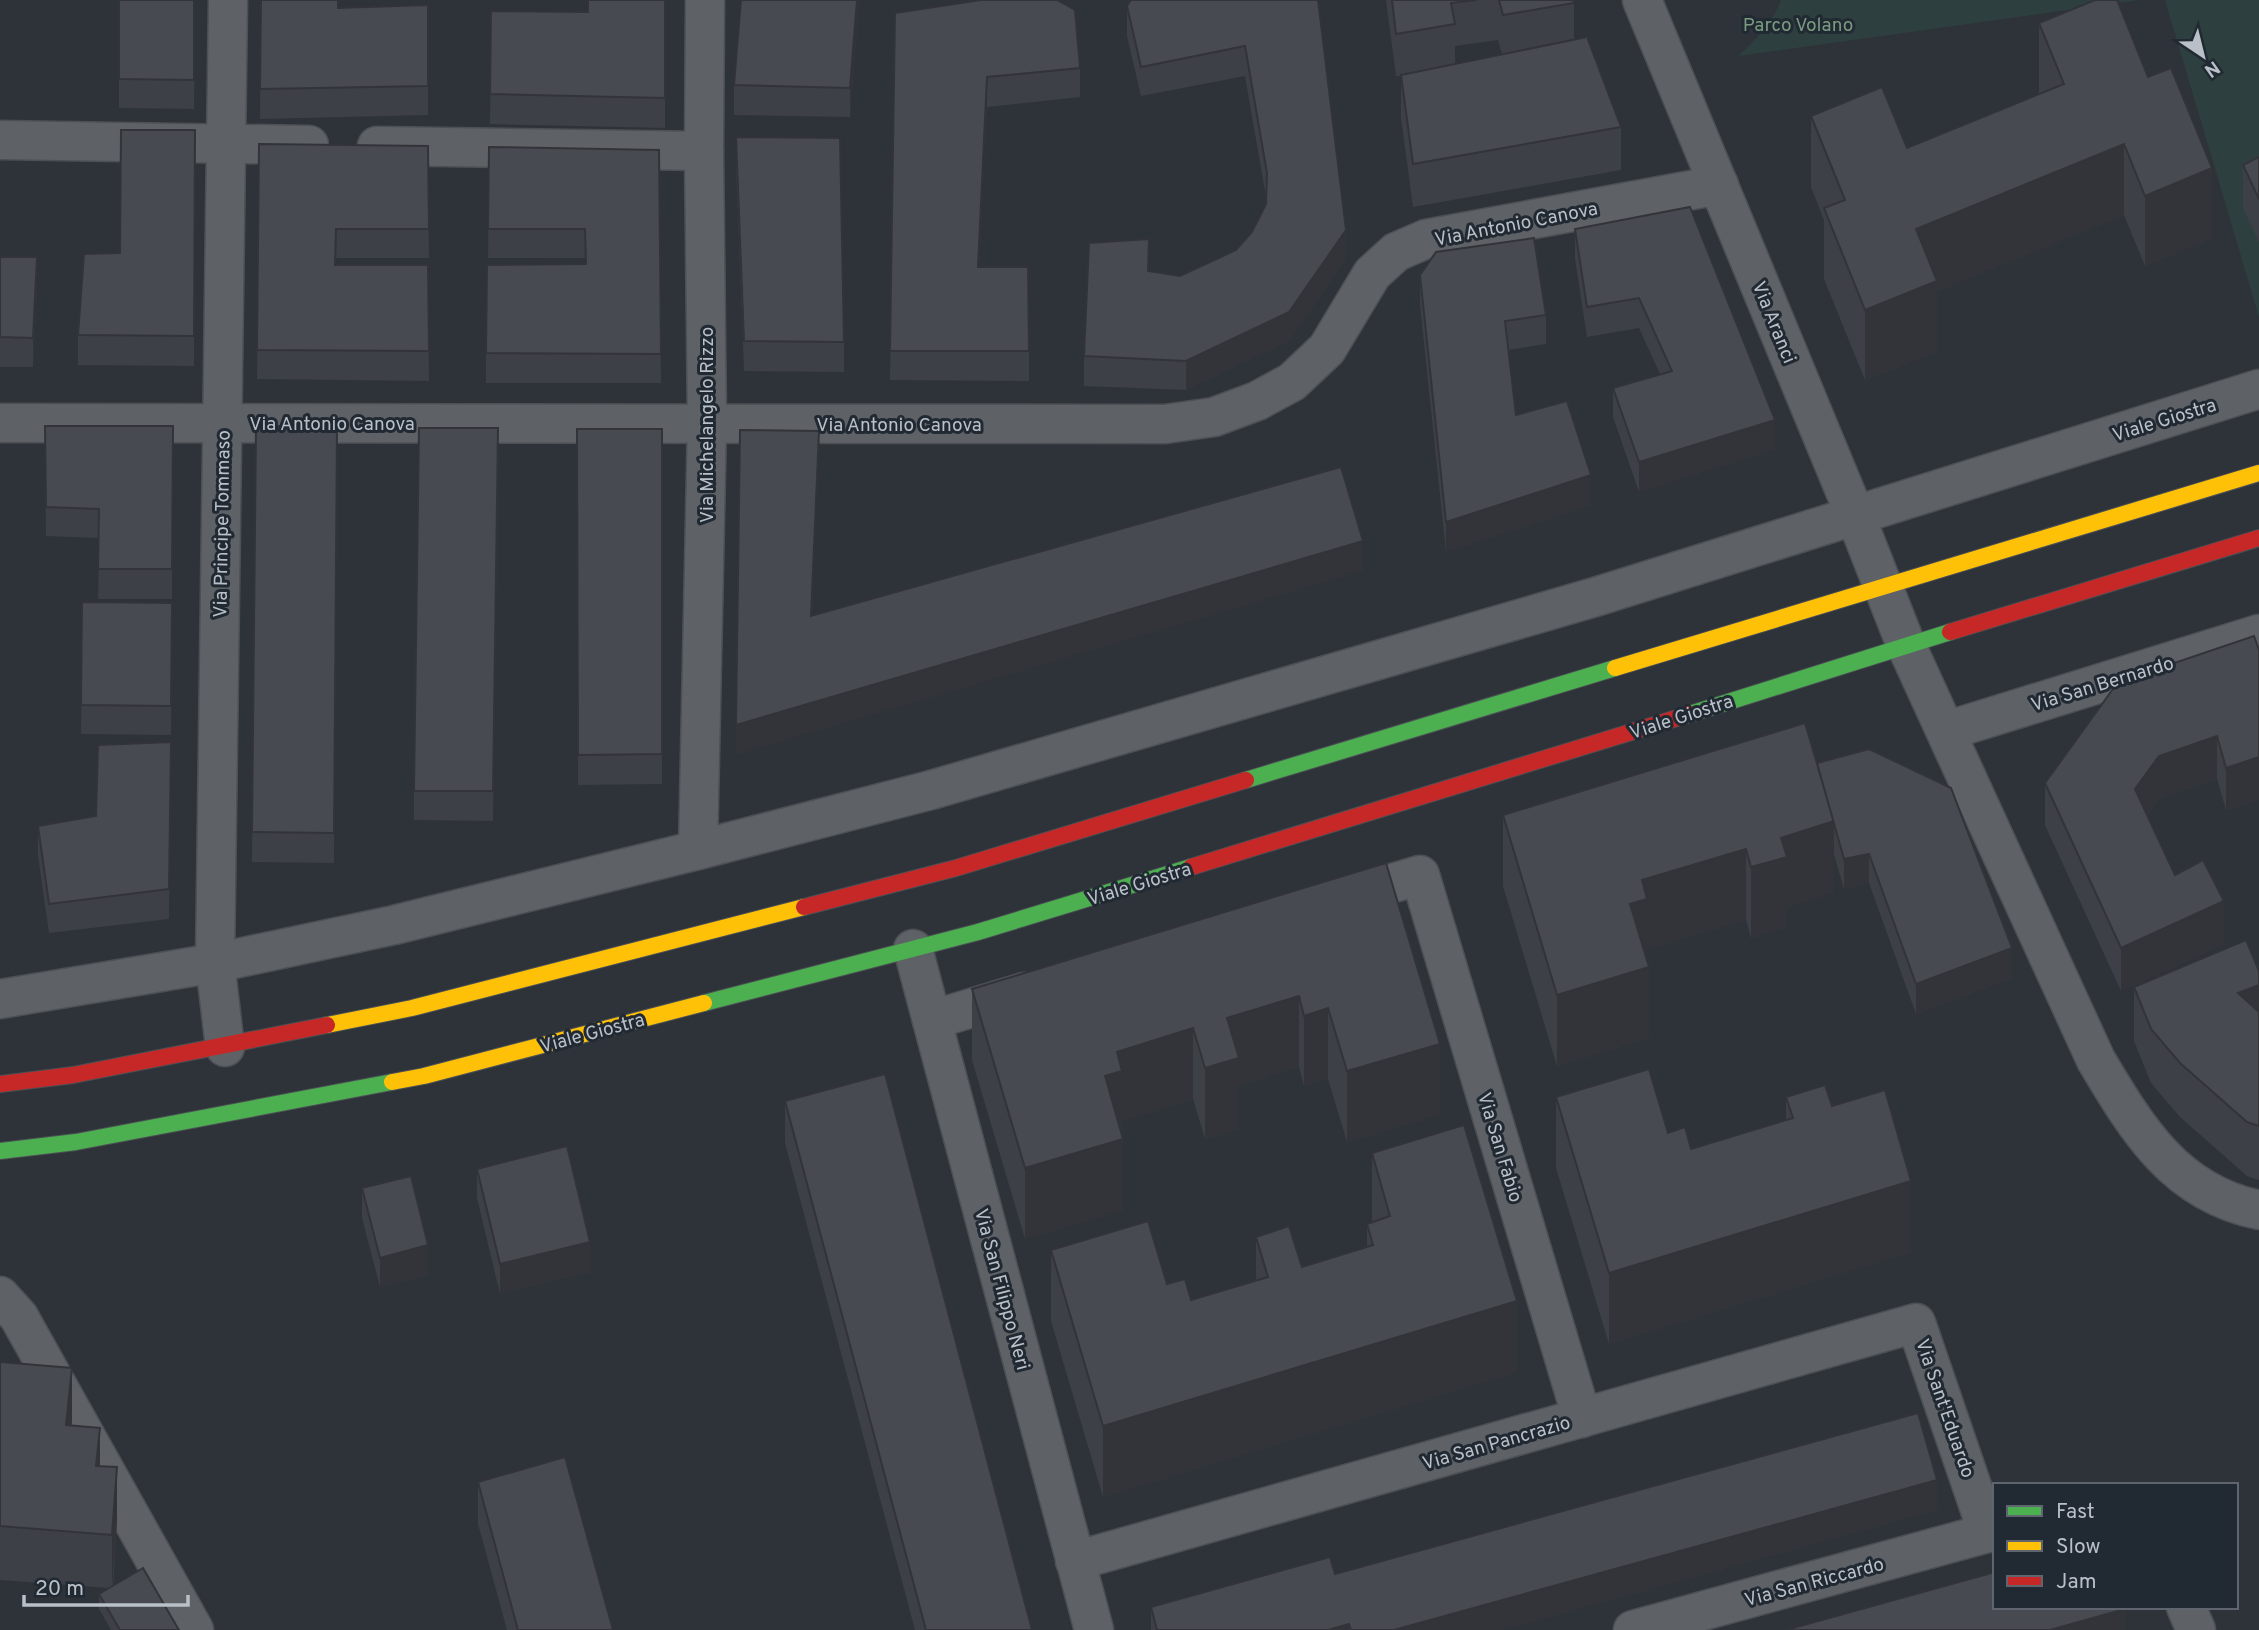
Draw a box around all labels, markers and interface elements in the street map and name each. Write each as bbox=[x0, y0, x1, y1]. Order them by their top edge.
park label: Parco Volano bbox=[1743, 14, 1853, 38]
north arrow bbox=[2168, 21, 2238, 91]
text: N bbox=[2199, 55, 2224, 82]
street label: Via Antonio Canova bbox=[1433, 197, 1600, 253]
street label: Via Aranci bbox=[1746, 278, 1800, 367]
street label: Via Michelangelo Rizzo bbox=[696, 327, 720, 523]
street label: Viale Giostra bbox=[2110, 394, 2219, 448]
street label: Via Antonio Canova bbox=[249, 413, 415, 437]
street label: Via Antonio Canova bbox=[816, 414, 982, 438]
street label: Via Principe Tommaso bbox=[209, 430, 237, 618]
street label: Via San Bernardo bbox=[2028, 652, 2177, 718]
street label: Viale Giostra bbox=[1627, 690, 1736, 746]
street label: Viale Giostra bbox=[1085, 858, 1194, 912]
street label: Viale Giostra bbox=[538, 1008, 647, 1059]
street label: Via San Fabio bbox=[1471, 1090, 1527, 1205]
street label: Via San Filippo Neri bbox=[968, 1206, 1034, 1373]
street label: Via Sant'Eduardo bbox=[1909, 1336, 1979, 1481]
street label: Via San Pancrazio bbox=[1420, 1411, 1573, 1477]
legend bbox=[1993, 1483, 2238, 1609]
text: Fast bbox=[2056, 1499, 2095, 1526]
text: Slow bbox=[2056, 1534, 2101, 1561]
street label: Via San Riccardo bbox=[1742, 1553, 1887, 1613]
scale bar bbox=[24, 1564, 189, 1608]
text: Jam bbox=[2056, 1569, 2097, 1596]
text: 20 m bbox=[35, 1576, 84, 1603]

